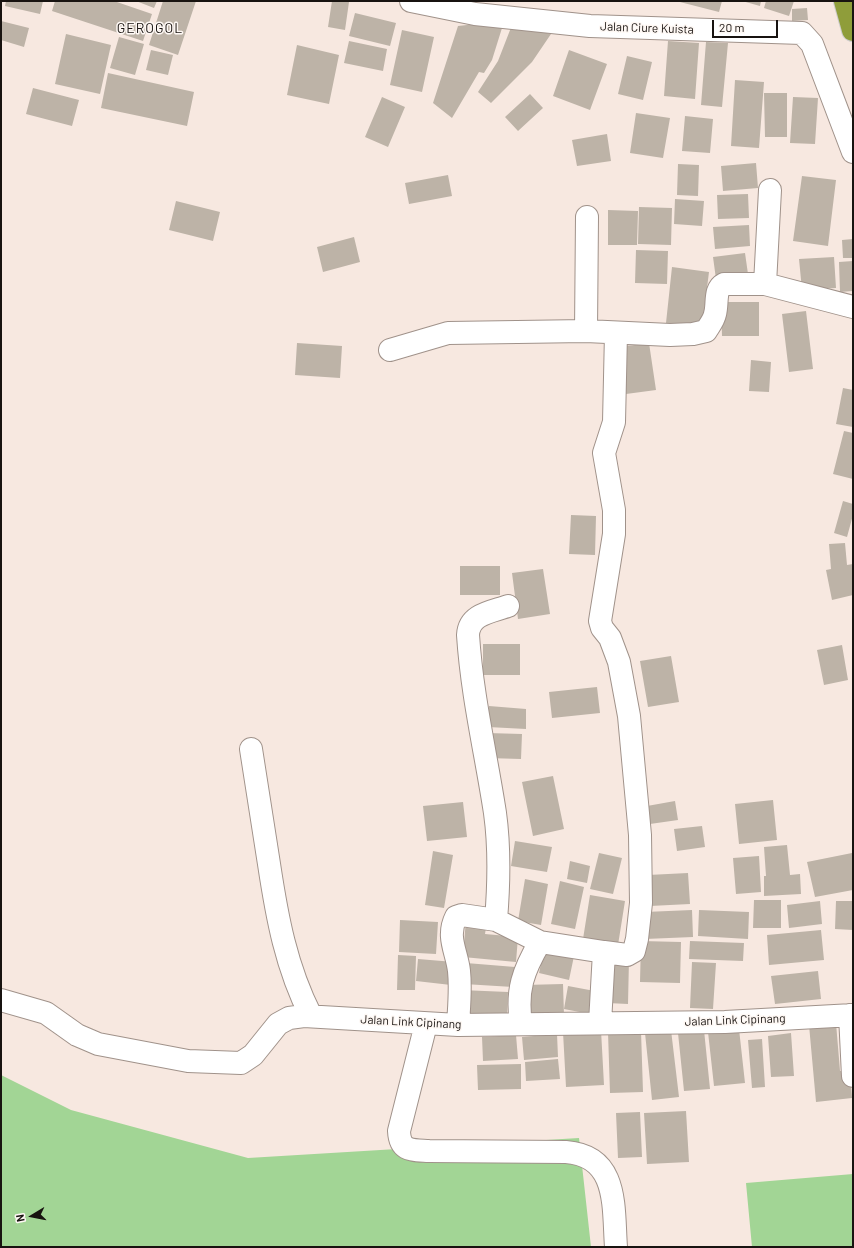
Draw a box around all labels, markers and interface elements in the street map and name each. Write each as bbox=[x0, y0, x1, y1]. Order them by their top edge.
scale bar bbox=[714, 12, 780, 38]
street label: Jalan Ciure Kuista bbox=[600, 19, 694, 37]
district label: GEROGOL bbox=[117, 20, 183, 36]
text: 20 m bbox=[719, 20, 745, 34]
street label: Jalan Link Cipinang bbox=[684, 1011, 786, 1029]
street label: Jalan Link Cipinang bbox=[360, 1012, 462, 1032]
north arrow bbox=[12, 1196, 52, 1236]
text: N bbox=[13, 1213, 27, 1223]

